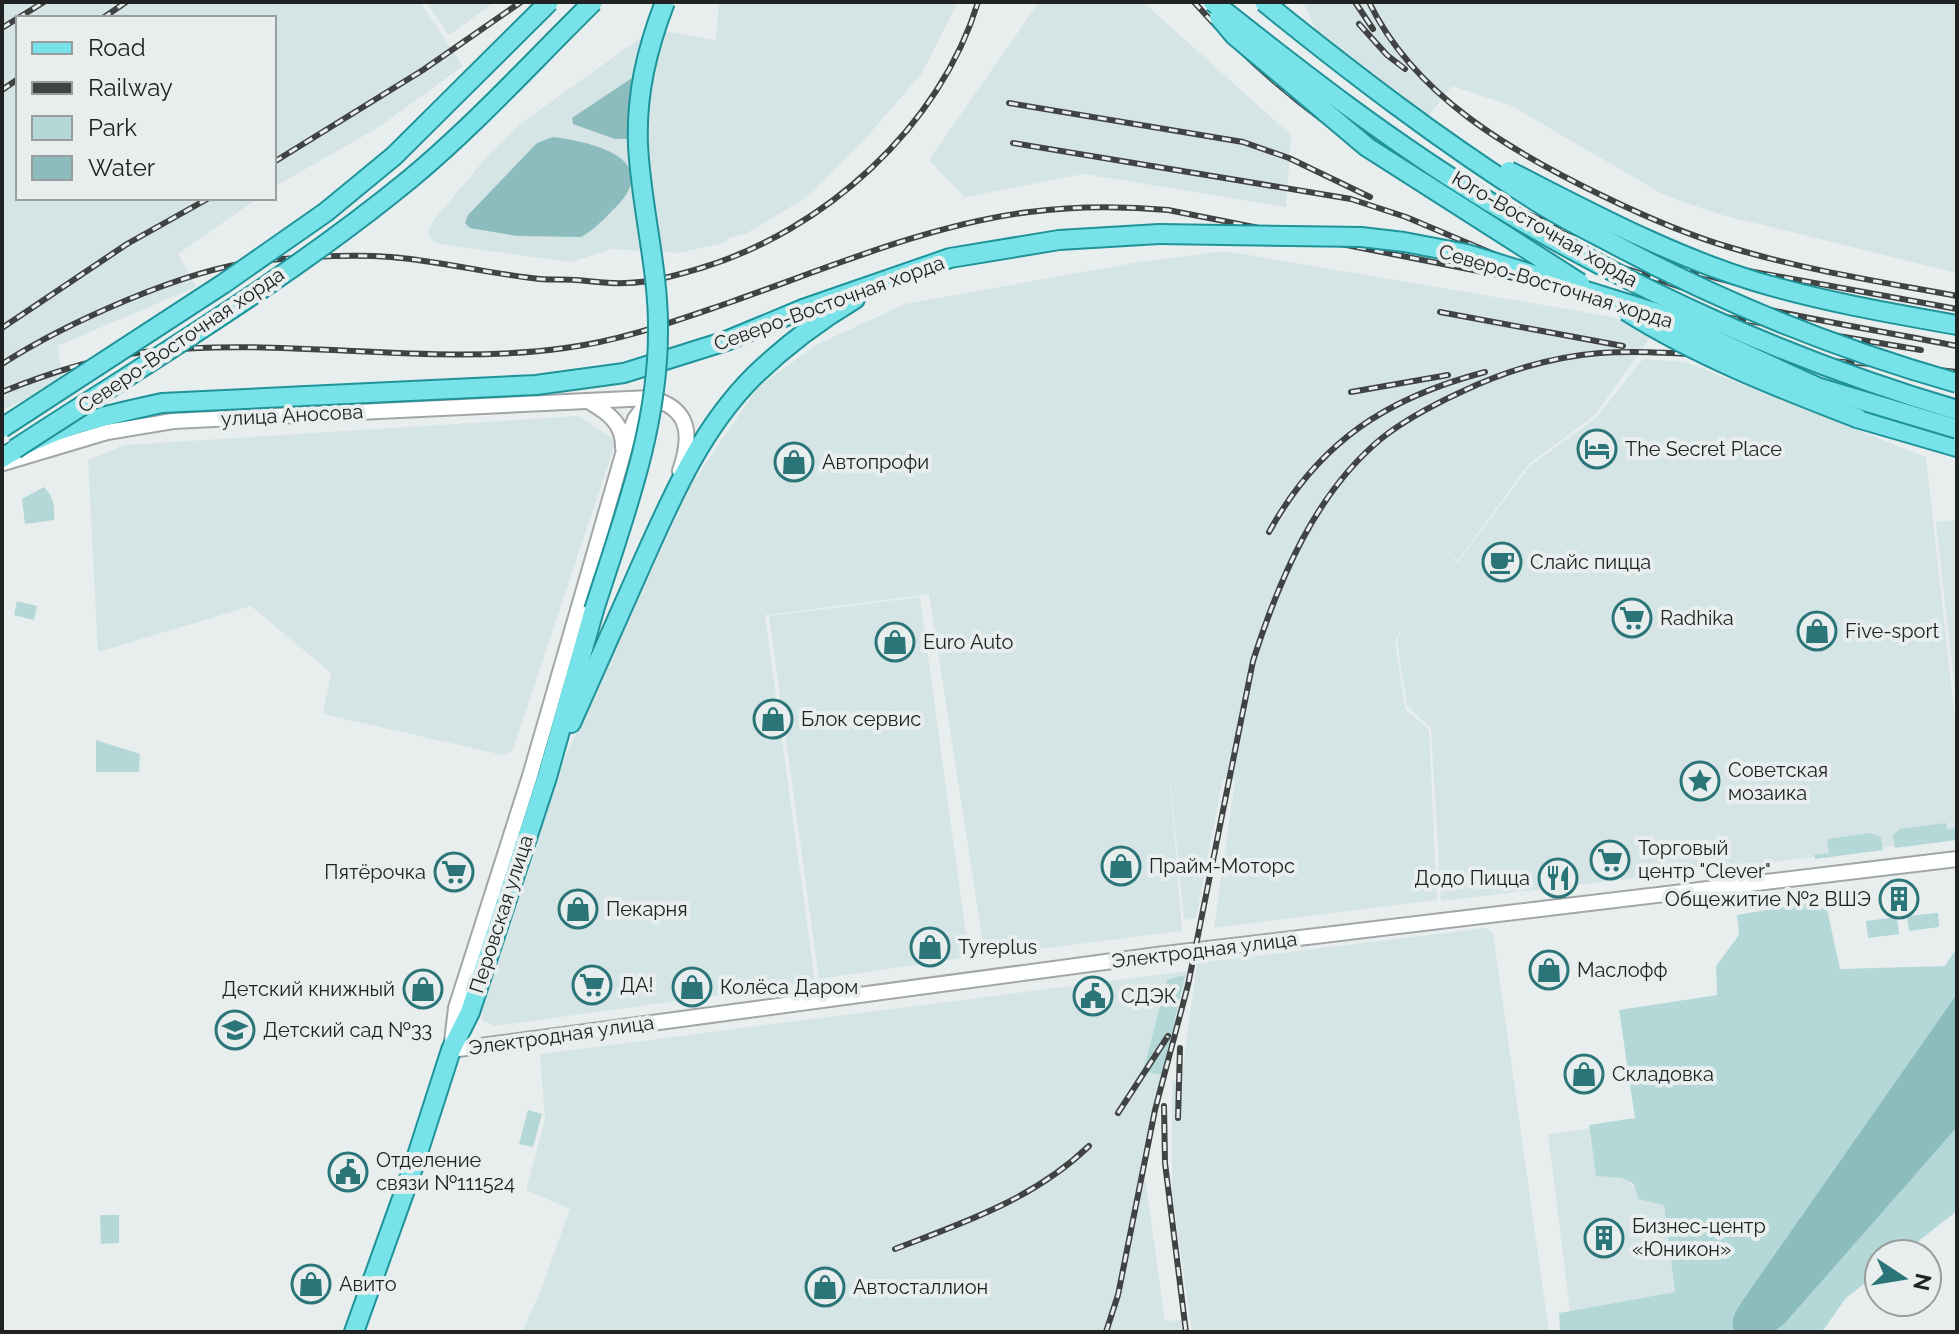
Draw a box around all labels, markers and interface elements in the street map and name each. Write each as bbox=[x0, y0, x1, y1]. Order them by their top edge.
legend bbox=[16, 16, 276, 200]
text: Road bbox=[88, 33, 146, 62]
text: Railway bbox=[88, 73, 173, 102]
text: Park bbox=[88, 113, 137, 142]
text: Water bbox=[88, 153, 156, 182]
street label: Юго-Восточная хорда bbox=[1448, 166, 1642, 292]
street label: Северо-Восточная хорда bbox=[1436, 239, 1676, 333]
street label: Северо-Восточная хорда bbox=[711, 250, 947, 356]
street label: Северо-Восточная хорда bbox=[73, 262, 289, 418]
street label: улица Аносова bbox=[220, 399, 364, 431]
hotel icon: The Secret Place bbox=[1576, 428, 1618, 470]
place label: The Secret Place bbox=[1625, 437, 1782, 461]
shop icon: Автопрофи bbox=[773, 441, 815, 483]
place label: Автопрофи bbox=[822, 450, 929, 474]
cafe icon: Слайс пицца bbox=[1481, 541, 1523, 583]
place label: Слайс пицца bbox=[1530, 550, 1651, 574]
supermarket icon: Radhika bbox=[1611, 597, 1653, 639]
place label: Radhika bbox=[1660, 606, 1734, 630]
shop icon: Five-sport bbox=[1796, 610, 1838, 652]
place label: Five-sport bbox=[1845, 619, 1940, 643]
shop icon: Euro Auto bbox=[874, 621, 916, 663]
place label: Euro Auto bbox=[923, 630, 1014, 654]
shop icon: Блок сервис bbox=[752, 698, 794, 740]
place label: Блок сервис bbox=[801, 707, 921, 731]
place label: Советская мозаика bbox=[1728, 758, 1828, 805]
place icon: Советская мозаика bbox=[1679, 760, 1721, 802]
street label: Перовская улица bbox=[464, 832, 538, 996]
place label: Торговый центр "Clever" bbox=[1638, 836, 1771, 883]
supermarket icon: Торговый центр "Clever" bbox=[1589, 839, 1631, 881]
shop icon: Прайм-Моторс bbox=[1100, 845, 1142, 887]
supermarket icon: Пятёрочка bbox=[433, 851, 475, 893]
place label: Прайм-Моторс bbox=[1149, 854, 1295, 878]
restaurant icon: Додо Пицца bbox=[1537, 857, 1579, 899]
place label: Пятёрочка bbox=[324, 860, 426, 884]
place label: Додо Пицца bbox=[1414, 866, 1530, 890]
building icon: Общежитие №2 ВШЭ bbox=[1878, 878, 1920, 920]
place label: Общежитие №2 ВШЭ bbox=[1665, 887, 1871, 911]
shop icon: Пекарня bbox=[557, 888, 599, 930]
place label: Пекарня bbox=[606, 897, 688, 921]
shop icon: Tyreplus bbox=[909, 926, 951, 968]
street label: Электродная улица bbox=[1110, 927, 1298, 973]
place label: Tyreplus bbox=[958, 935, 1037, 959]
shop icon: Маслофф bbox=[1528, 949, 1570, 991]
place label: Маслофф bbox=[1577, 958, 1668, 982]
supermarket icon: ДА! bbox=[571, 964, 613, 1006]
shop icon: Колёса Даром bbox=[671, 966, 713, 1008]
shop icon: Детский книжный bbox=[402, 968, 444, 1010]
place label: ДА! bbox=[620, 973, 654, 997]
place label: Колёса Даром bbox=[720, 975, 858, 999]
public building icon: СДЭК bbox=[1072, 975, 1114, 1017]
place label: Детский книжный bbox=[222, 977, 395, 1001]
place label: СДЭК bbox=[1121, 984, 1177, 1008]
school or university icon: Детский сад №33 bbox=[214, 1009, 256, 1051]
street label: Электродная улица bbox=[467, 1010, 655, 1060]
place label: Детский сад №33 bbox=[263, 1018, 432, 1042]
shop icon: Складовка bbox=[1563, 1053, 1605, 1095]
place label: Складовка bbox=[1612, 1062, 1714, 1086]
place label: Отделение связи №111524 bbox=[376, 1148, 515, 1195]
public building icon: Отделение связи №111524 bbox=[327, 1151, 369, 1193]
place label: Бизнес-центр «Юникон» bbox=[1632, 1214, 1766, 1261]
building icon: Бизнес-центр «Юникон» bbox=[1583, 1217, 1625, 1259]
north arrow bbox=[1863, 1238, 1943, 1318]
shop icon: Авито bbox=[290, 1263, 332, 1305]
shop icon: Автосталлион bbox=[804, 1266, 846, 1308]
text: N bbox=[1908, 1271, 1937, 1293]
place label: Авито bbox=[339, 1272, 397, 1296]
place label: Автосталлион bbox=[853, 1275, 988, 1299]

